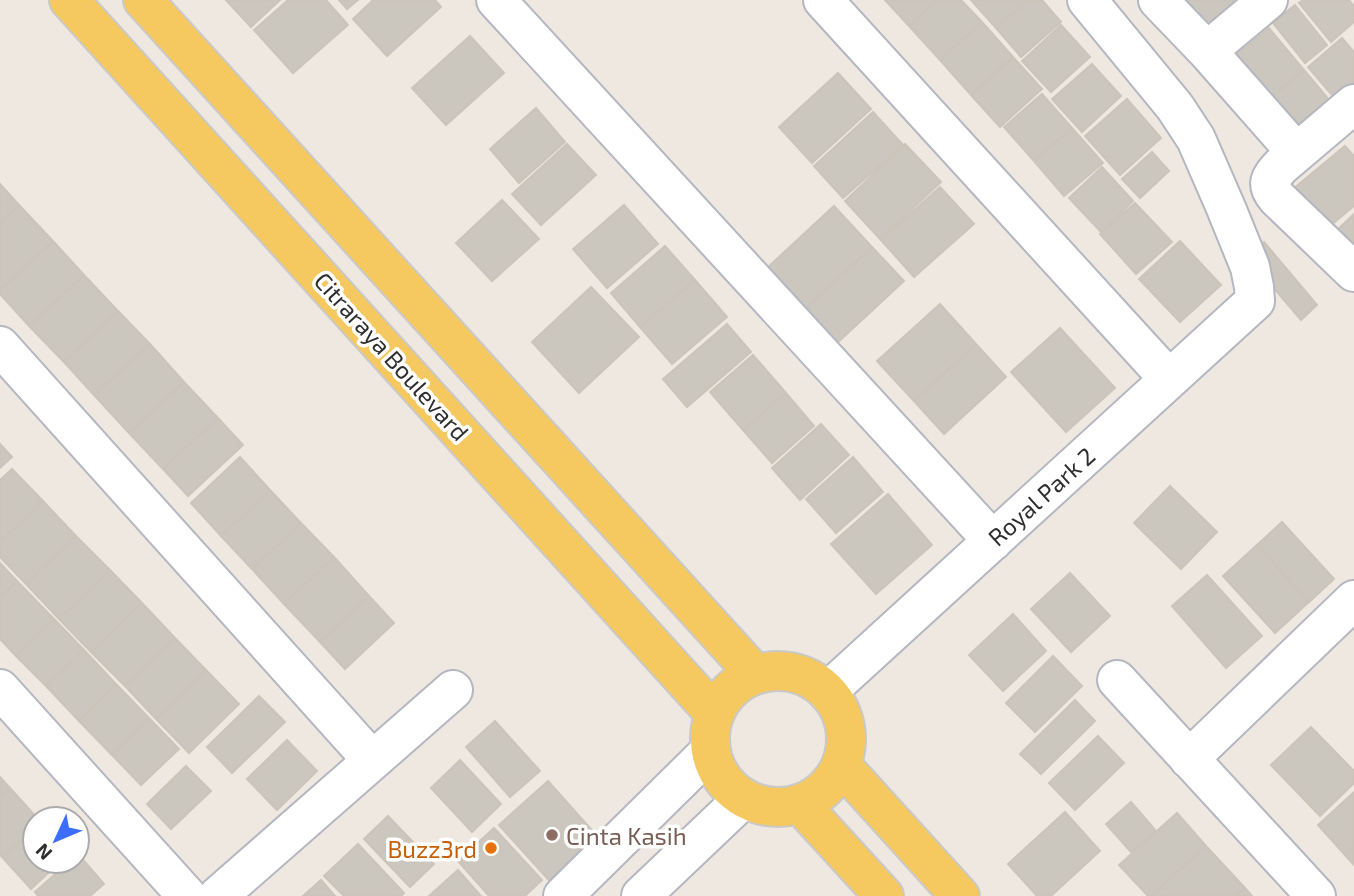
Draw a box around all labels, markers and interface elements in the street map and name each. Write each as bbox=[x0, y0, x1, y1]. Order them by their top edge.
street label: Citraraya Boulevard bbox=[309, 266, 475, 446]
street label: Royal Park 2 bbox=[982, 441, 1100, 551]
north arrow bbox=[21, 805, 91, 875]
place label: Cinta Kasih bbox=[566, 821, 687, 850]
marker: Cinta Kasih bbox=[544, 827, 560, 843]
place label: Buzz3rd bbox=[387, 834, 477, 863]
text: N bbox=[30, 839, 56, 865]
marker: Buzz3rd bbox=[483, 840, 499, 856]

